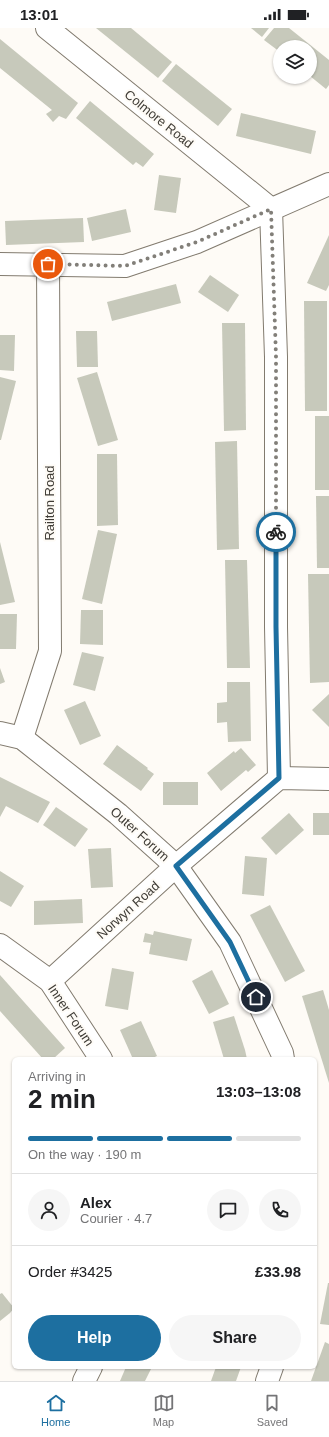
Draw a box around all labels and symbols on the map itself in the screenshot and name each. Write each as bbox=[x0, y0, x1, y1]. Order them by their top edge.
street label: Colmore Road bbox=[122, 87, 196, 151]
pin bbox=[31, 247, 65, 281]
street label: Railton Road bbox=[42, 465, 57, 541]
courier bbox=[256, 512, 296, 552]
street label: Outer Forum bbox=[108, 804, 172, 864]
street label: Norwyn Road bbox=[94, 878, 162, 942]
pin bbox=[239, 980, 273, 1014]
street label: Inner Forum bbox=[45, 981, 97, 1049]

